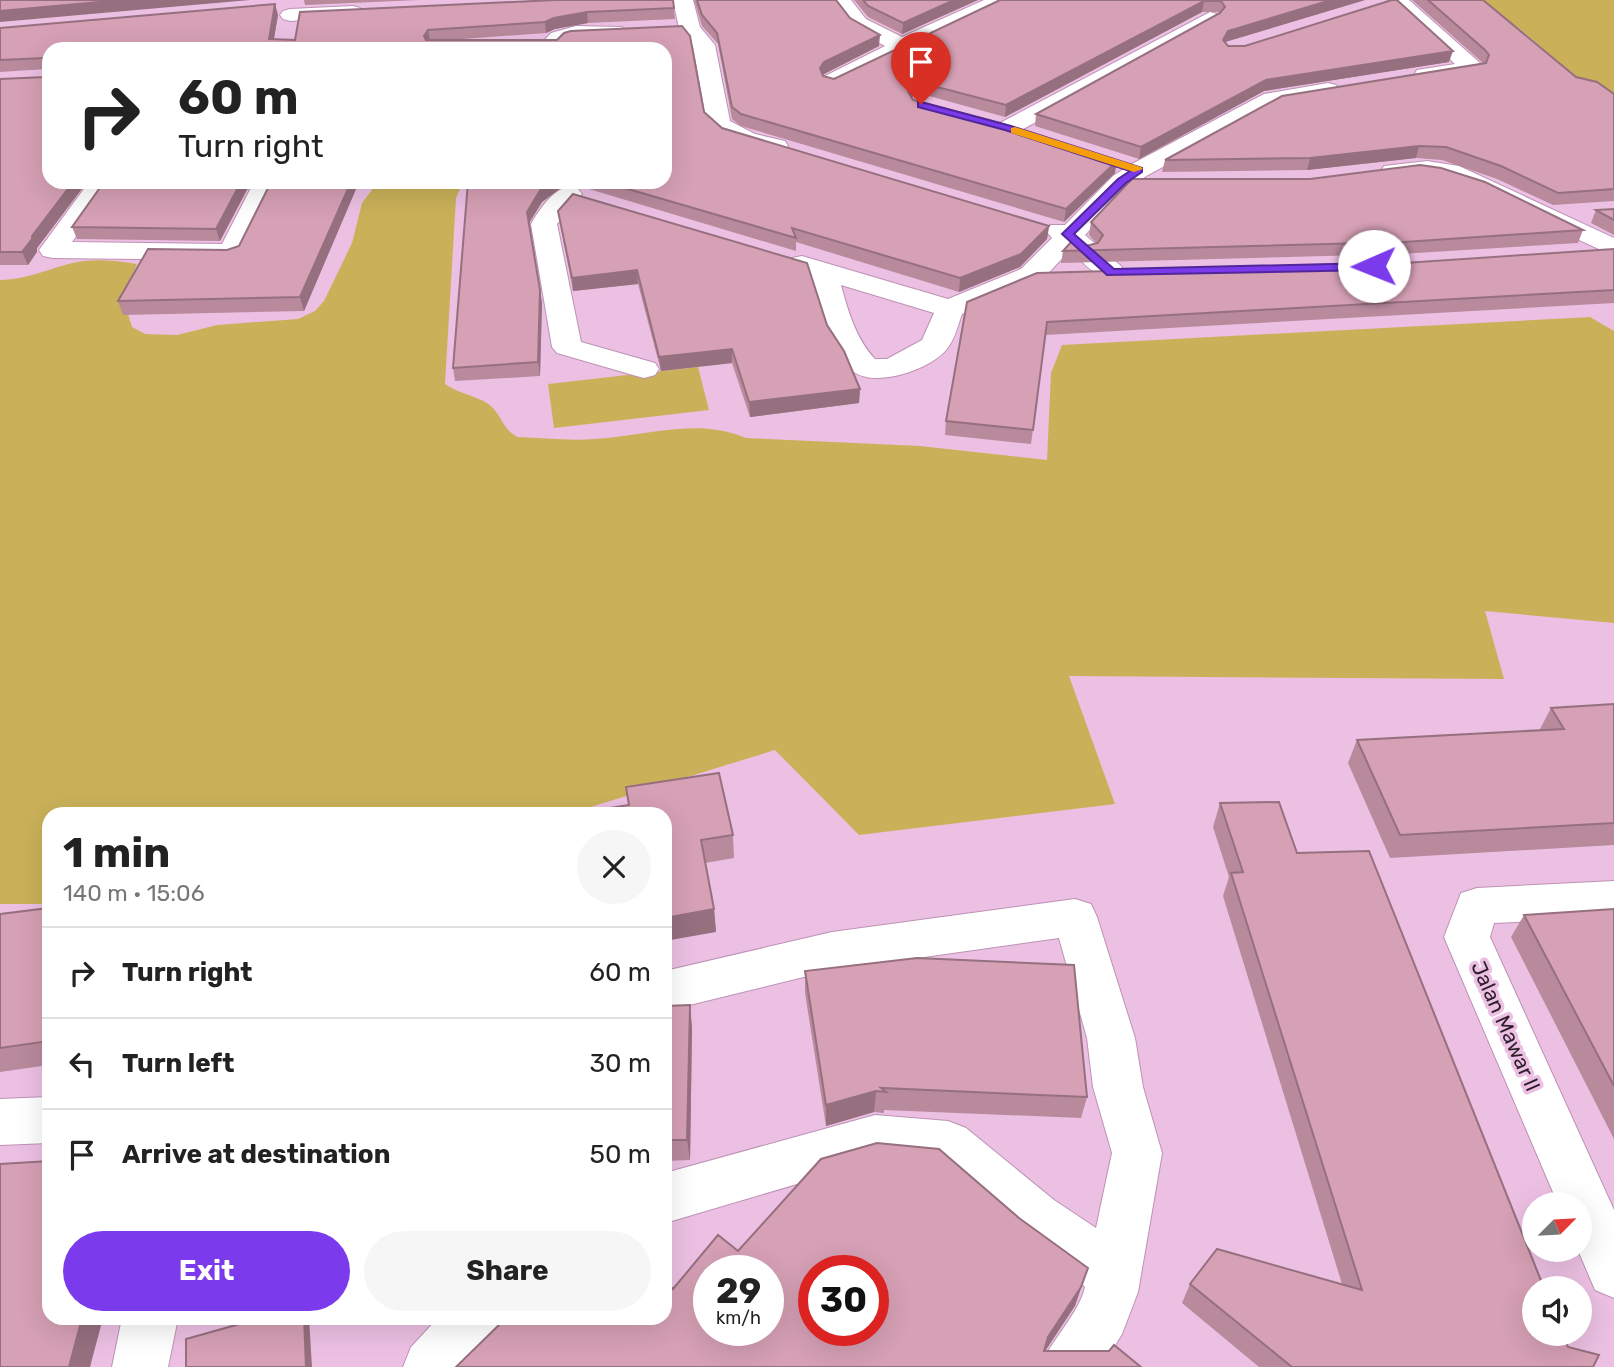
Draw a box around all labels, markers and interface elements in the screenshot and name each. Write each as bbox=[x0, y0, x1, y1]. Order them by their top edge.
pin bbox=[891, 32, 951, 104]
icon: arrive bbox=[902, 43, 940, 81]
text: 60 m bbox=[178, 68, 299, 126]
icon: right bbox=[63, 70, 154, 161]
text: Turn right bbox=[178, 127, 323, 165]
position arrow bbox=[1337, 229, 1411, 303]
text: 1 min bbox=[63, 828, 170, 878]
button: close bbox=[577, 830, 651, 904]
text: 140 m · 15:06 bbox=[63, 879, 205, 907]
icon: right bbox=[63, 954, 101, 992]
text: Turn right bbox=[122, 957, 252, 988]
text: 60 m bbox=[589, 957, 651, 988]
street label: Jalan Mawar II bbox=[1466, 957, 1546, 1095]
icon: left bbox=[63, 1045, 101, 1083]
text: Turn left bbox=[122, 1048, 234, 1079]
text: 30 m bbox=[589, 1048, 651, 1079]
icon: arrive bbox=[63, 1136, 101, 1174]
text: Arrive at destination bbox=[122, 1139, 390, 1170]
text: 50 m bbox=[590, 1139, 651, 1170]
north arrow bbox=[1522, 1192, 1592, 1262]
map controls bbox=[1522, 1192, 1592, 1346]
button: Exit bbox=[63, 1231, 350, 1311]
button: Share bbox=[364, 1231, 651, 1311]
speed limit sign: 30 bbox=[798, 1255, 889, 1346]
text: 29 bbox=[716, 1270, 761, 1312]
button: sound bbox=[1522, 1276, 1592, 1346]
text: km/h bbox=[716, 1307, 761, 1329]

